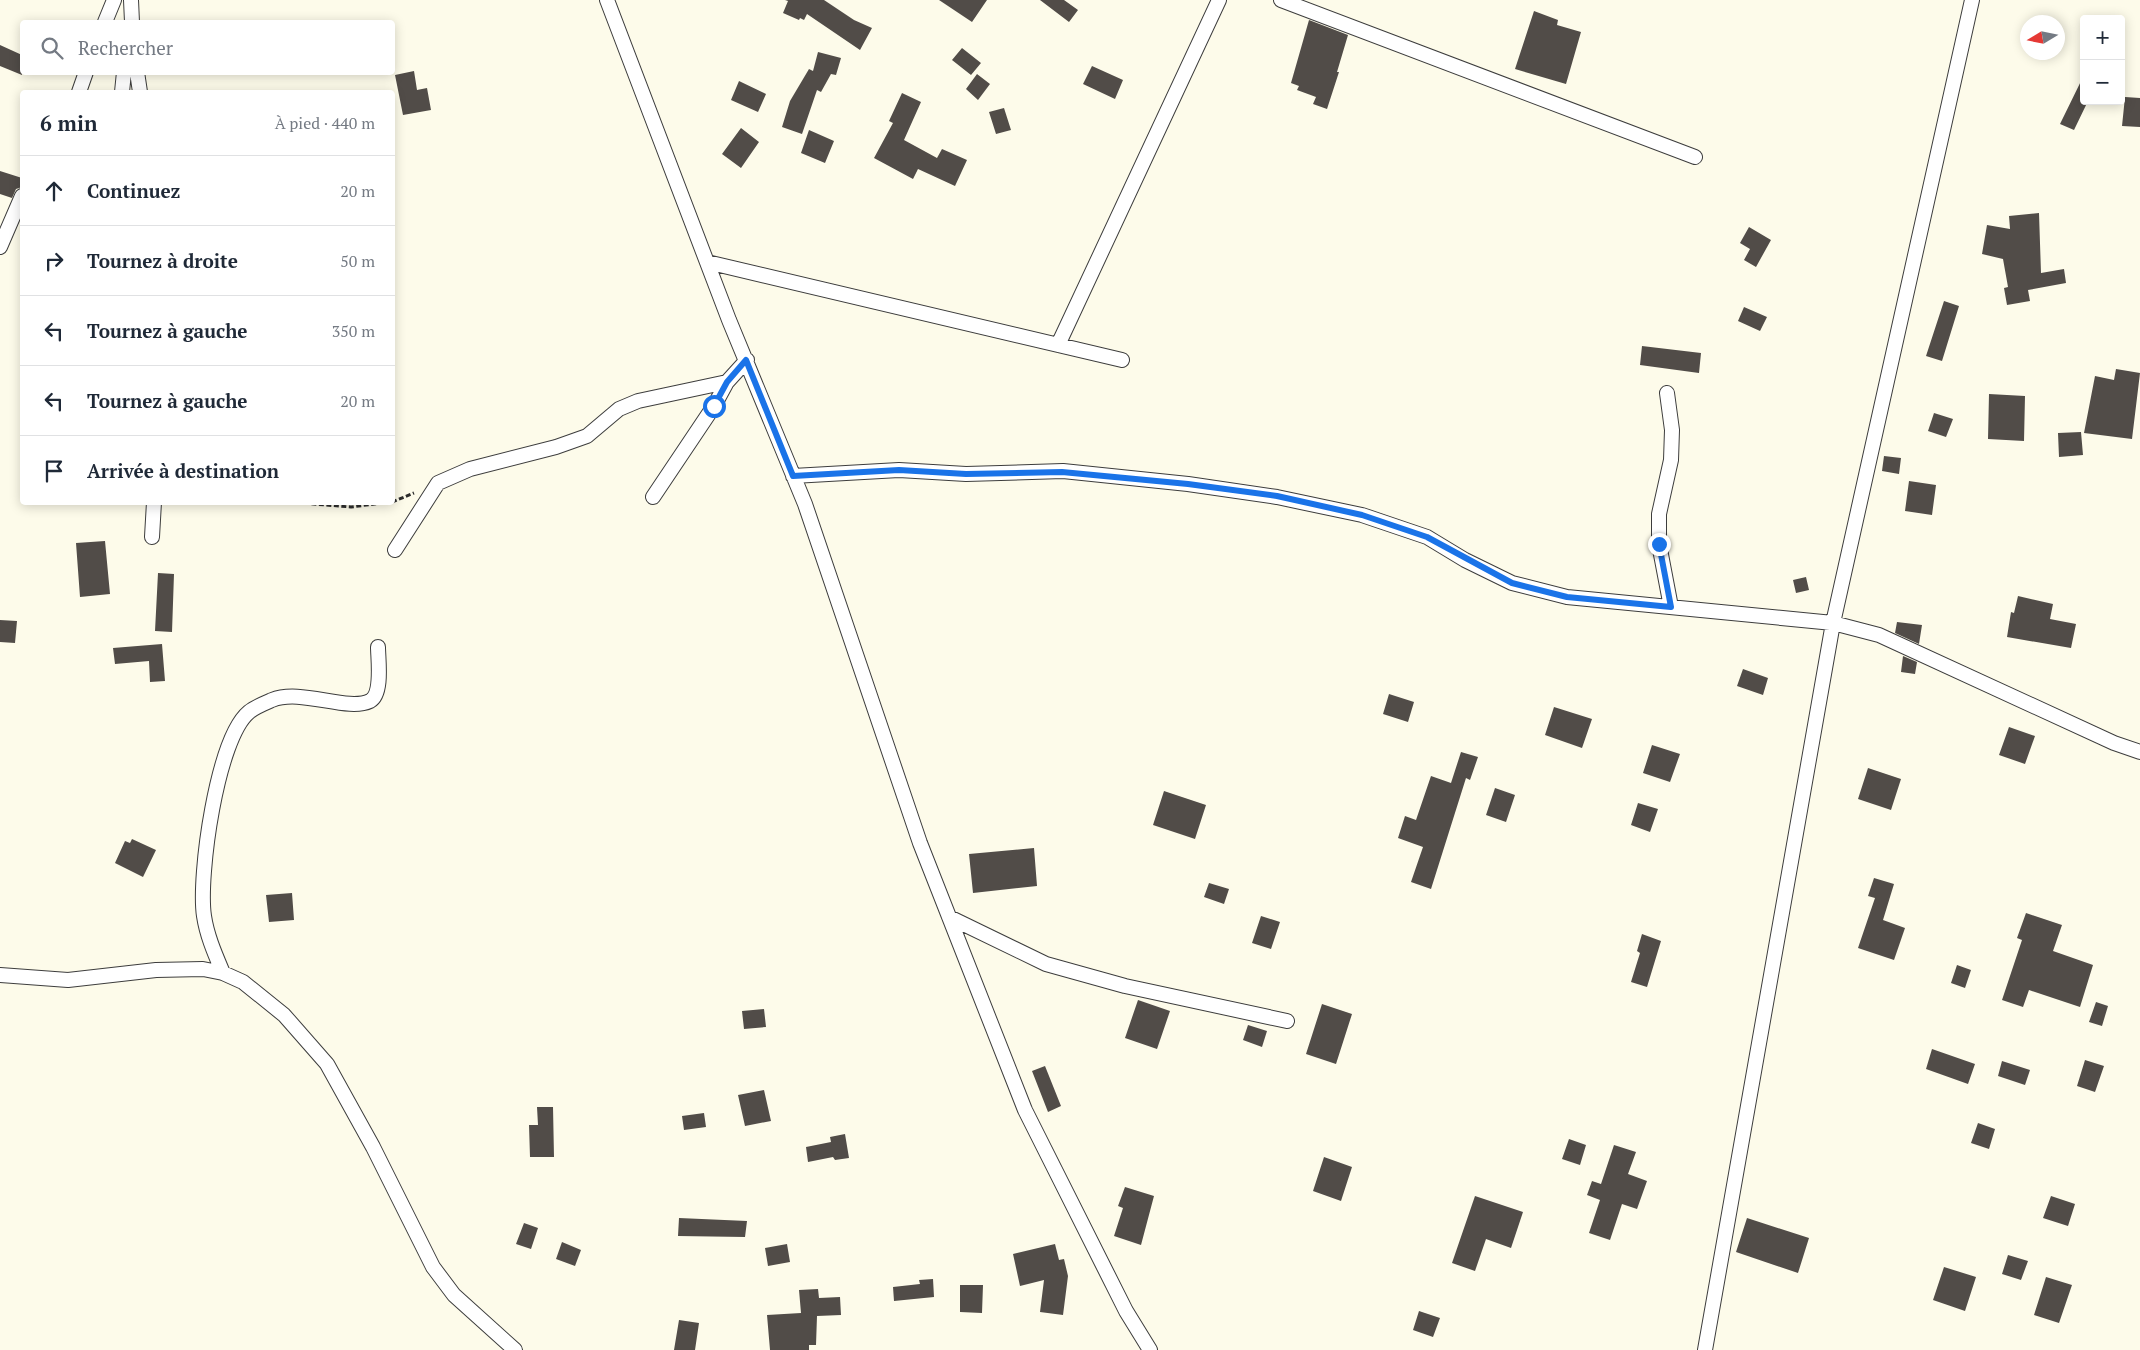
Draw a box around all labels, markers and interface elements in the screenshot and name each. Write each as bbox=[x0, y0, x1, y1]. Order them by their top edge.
north arrow bbox=[2020, 15, 2065, 60]
map controls bbox=[2080, 15, 2125, 105]
button: + bbox=[2080, 15, 2125, 60]
search box bbox=[20, 20, 395, 75]
icon: search bbox=[38, 34, 66, 62]
text: Rechercher bbox=[78, 35, 173, 60]
button: − bbox=[2080, 60, 2125, 105]
text: 6 min bbox=[40, 109, 97, 137]
text: À pied · 440 m bbox=[275, 112, 375, 134]
icon: ahead bbox=[40, 177, 68, 205]
text: Continuez bbox=[87, 178, 180, 203]
text: 20 m bbox=[340, 180, 375, 202]
icon: right bbox=[40, 247, 68, 275]
text: Tournez à droite bbox=[87, 248, 238, 273]
text: 50 m bbox=[340, 250, 375, 272]
icon: left bbox=[40, 317, 68, 345]
text: Tournez à gauche bbox=[87, 318, 248, 343]
text: 350 m bbox=[332, 320, 375, 342]
icon: left bbox=[40, 387, 68, 415]
text: Tournez à gauche bbox=[87, 388, 248, 413]
text: 20 m bbox=[340, 390, 375, 412]
route start bbox=[703, 395, 726, 418]
icon: arrive bbox=[40, 457, 68, 485]
text: Arrivée à destination bbox=[87, 458, 279, 483]
route end bbox=[1648, 533, 1671, 556]

